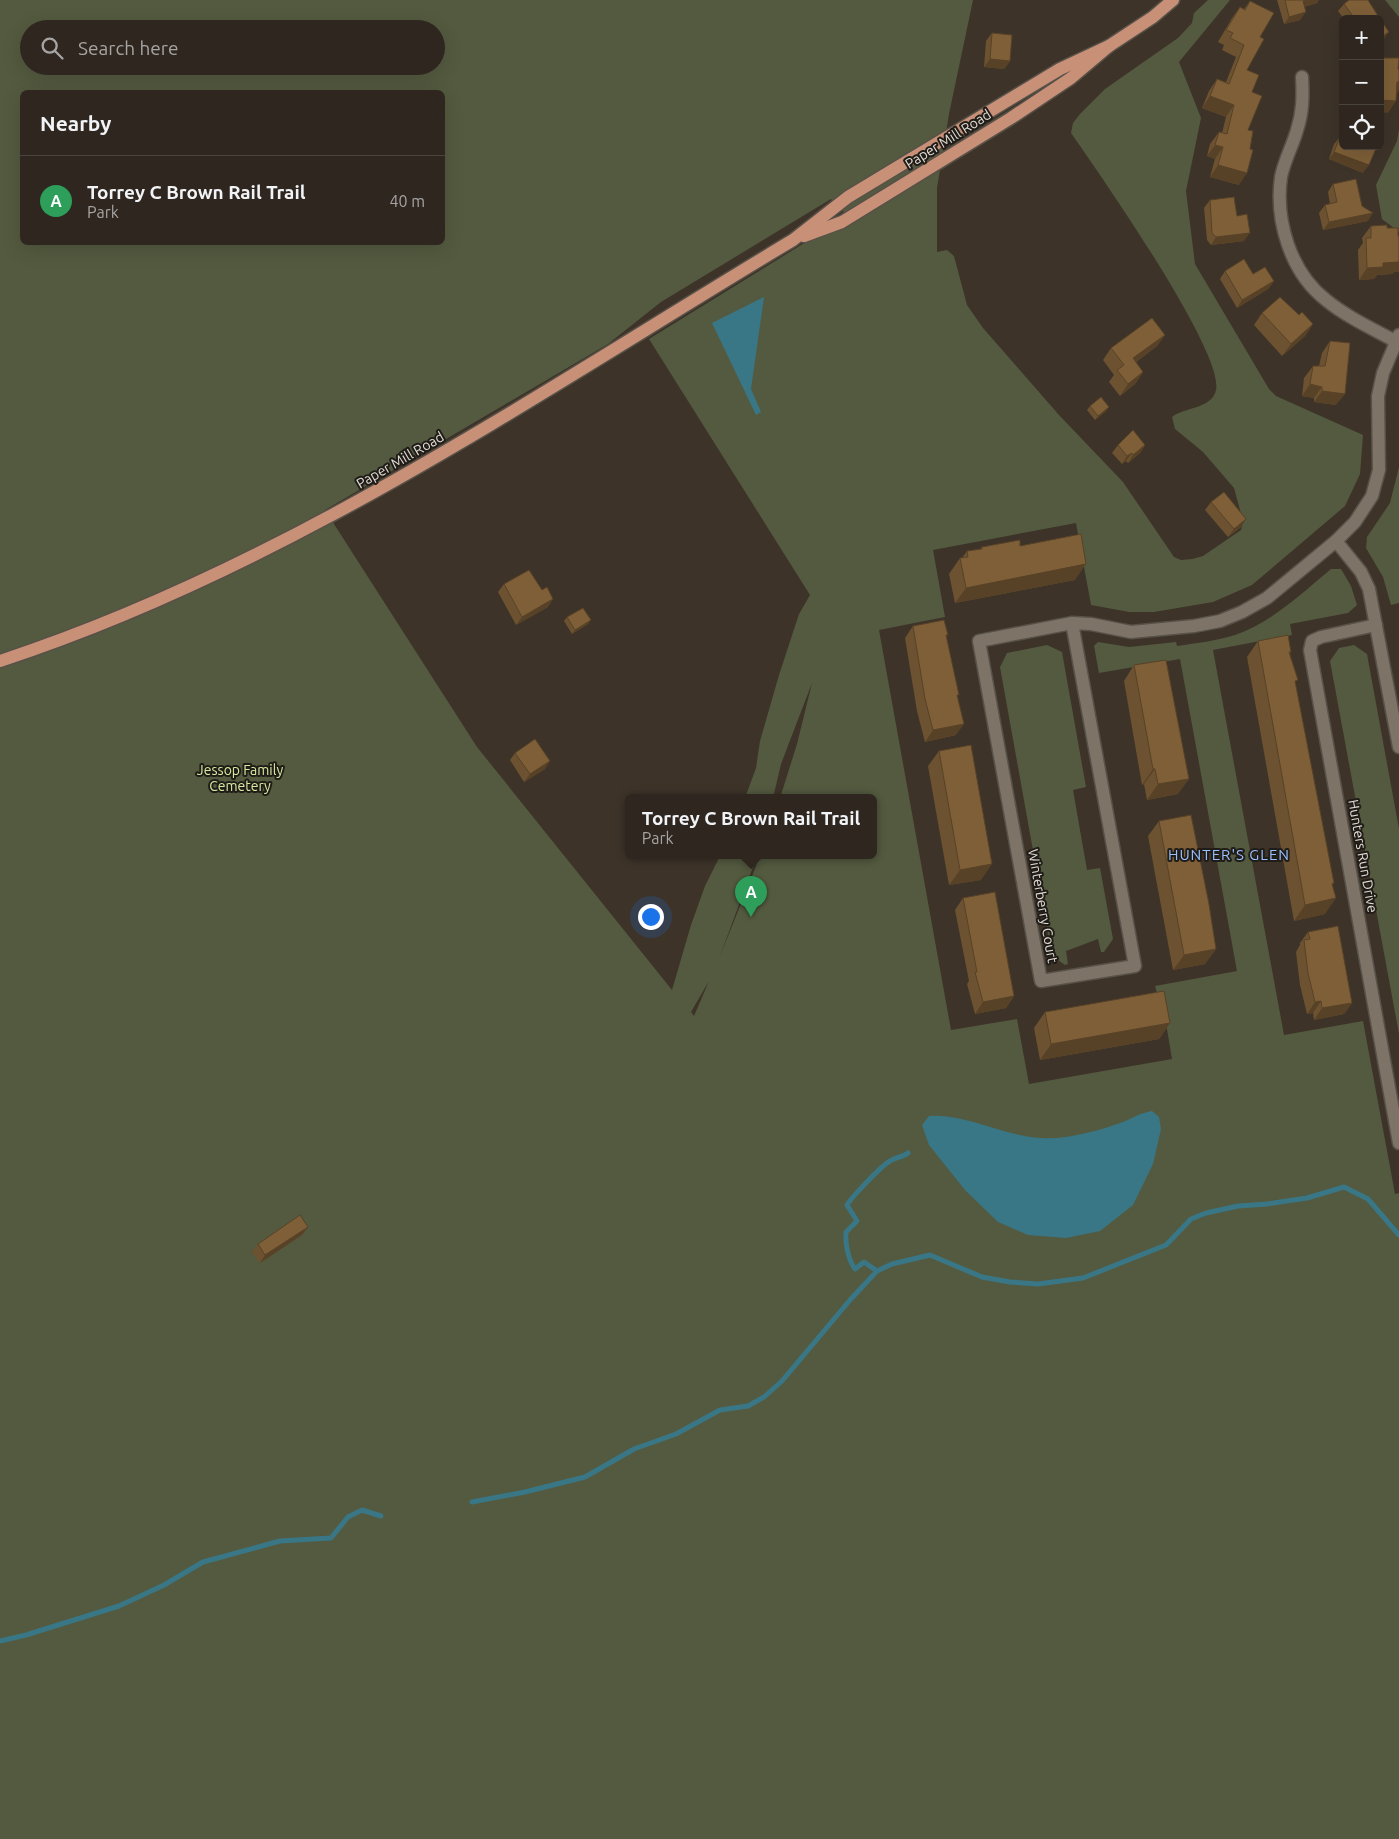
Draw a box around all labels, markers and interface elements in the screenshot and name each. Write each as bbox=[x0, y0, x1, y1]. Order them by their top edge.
map controls bbox=[1339, 15, 1384, 150]
button: + bbox=[1339, 15, 1384, 60]
search box bbox=[20, 20, 445, 75]
icon: search bbox=[38, 34, 66, 62]
text: Search here bbox=[78, 37, 178, 59]
button: − bbox=[1339, 60, 1384, 105]
button: locate bbox=[1339, 105, 1384, 150]
street label: Paper Mill Road bbox=[902, 106, 994, 172]
text: Nearby bbox=[40, 111, 111, 135]
text: Torrey C Brown Rail Trail bbox=[87, 181, 305, 203]
text: A bbox=[50, 192, 62, 210]
text: 40 m bbox=[389, 192, 425, 210]
text: Park bbox=[87, 203, 119, 221]
street label: Paper Mill Road bbox=[353, 429, 447, 491]
park label: Jessop Family Cemetery bbox=[197, 762, 283, 794]
popup bbox=[625, 794, 877, 859]
street label: Hunters Run Drive bbox=[1345, 798, 1381, 914]
text: Torrey C Brown Rail Trail bbox=[642, 807, 860, 829]
text: Park bbox=[642, 829, 674, 847]
district label: HUNTER'S GLEN bbox=[1168, 846, 1290, 863]
street label: Winterberry Court bbox=[1025, 848, 1061, 965]
pin: A bbox=[735, 876, 767, 917]
your location bbox=[638, 904, 664, 930]

